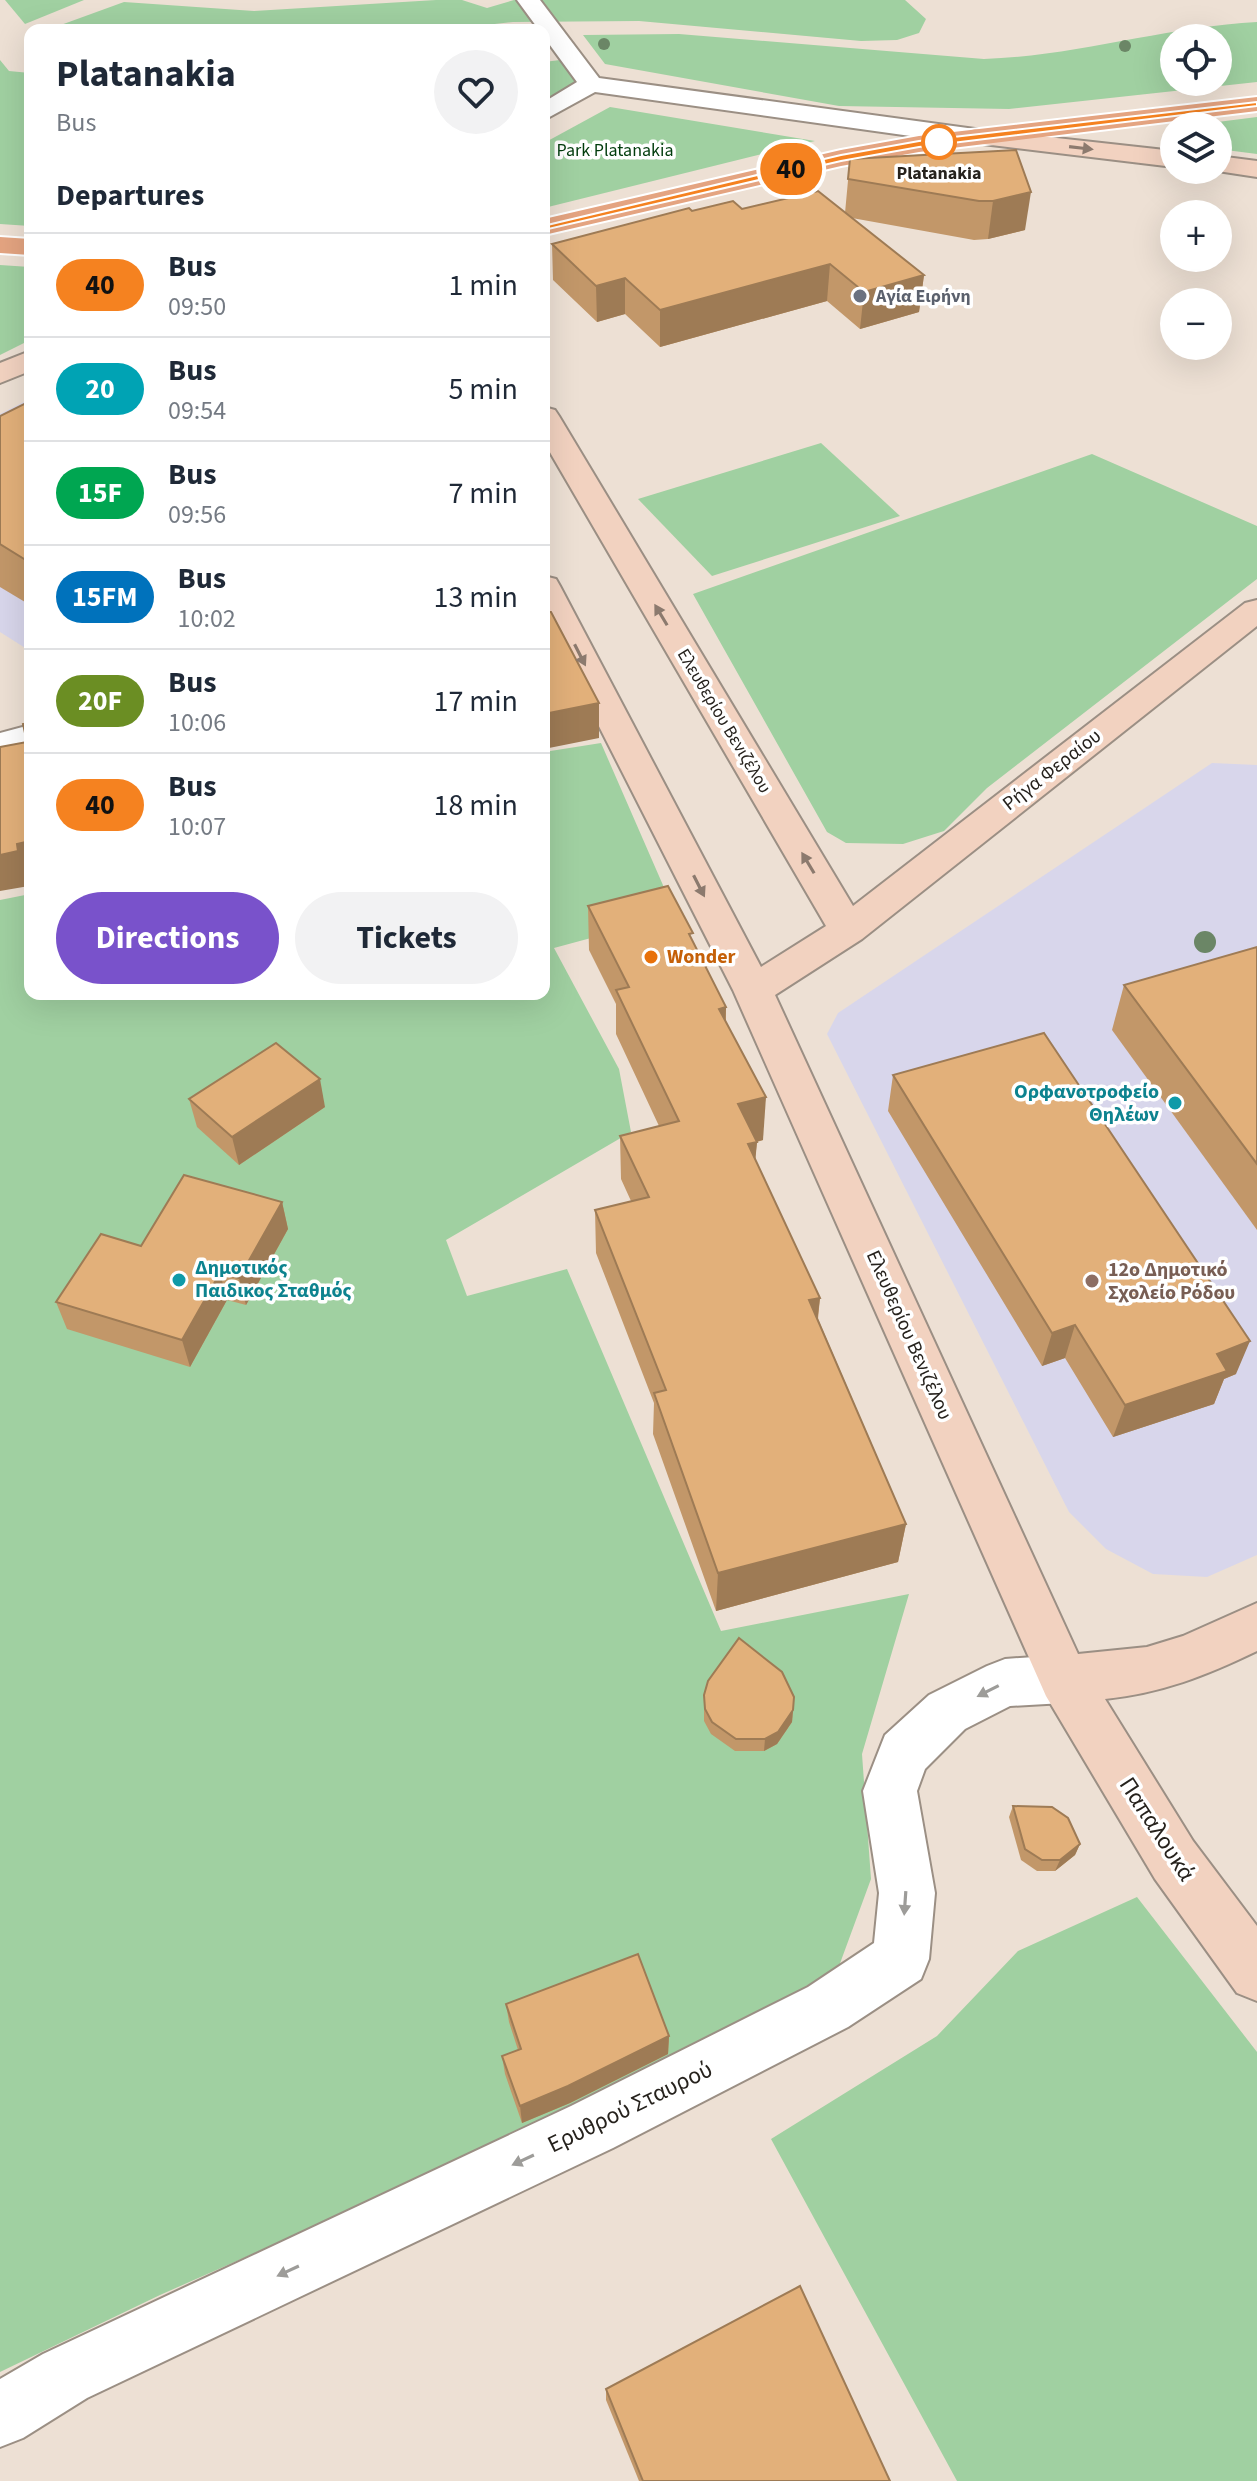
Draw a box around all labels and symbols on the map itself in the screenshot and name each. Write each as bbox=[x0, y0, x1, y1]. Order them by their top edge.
marker: Platanakia bbox=[922, 125, 956, 159]
park label: Park Platanakia bbox=[557, 138, 673, 163]
one-way arrow bbox=[1069, 141, 1094, 154]
line badge: 40 bbox=[755, 143, 827, 195]
place label: Platanakia bbox=[896, 161, 982, 186]
place label: Αγία Ειρήνη bbox=[875, 284, 971, 309]
marker: Αγία Ειρήνη bbox=[851, 287, 869, 305]
one-way arrow bbox=[654, 604, 668, 626]
one-way arrow bbox=[573, 644, 586, 667]
street label: Ελευθερίου Βενιζέλου bbox=[671, 644, 777, 798]
street label: Ρήγα Φεραίου bbox=[997, 722, 1107, 818]
one-way arrow bbox=[801, 852, 815, 874]
one-way arrow bbox=[693, 875, 706, 898]
place label: Wonder bbox=[667, 943, 736, 971]
marker: Wonder bbox=[642, 948, 660, 966]
place label: Ορφανοτροφείο Θηλέων bbox=[1014, 1078, 1160, 1129]
marker: Ορφανοτροφείο Θηλέων bbox=[1166, 1094, 1184, 1112]
street label: Ελευθερίου Βενιζέλου bbox=[859, 1246, 959, 1424]
place label: Δημοτικός Παιδικος Σταθμός bbox=[195, 1254, 351, 1305]
place label: 12ο Δημοτικό Σχολείο Ρόδου bbox=[1108, 1256, 1235, 1307]
marker: Δημοτικός Παιδικος Σταθμός bbox=[170, 1271, 188, 1289]
marker: 12ο Δημοτικό Σχολείο Ρόδου bbox=[1083, 1272, 1101, 1290]
one-way arrow bbox=[977, 1684, 1000, 1698]
street label: Παπαλουκά bbox=[1110, 1770, 1204, 1888]
one-way arrow bbox=[899, 1891, 912, 1917]
street label: Ερυθρού Σταυρού bbox=[542, 2052, 718, 2162]
one-way arrow bbox=[511, 2153, 535, 2167]
one-way arrow bbox=[276, 2264, 299, 2277]

